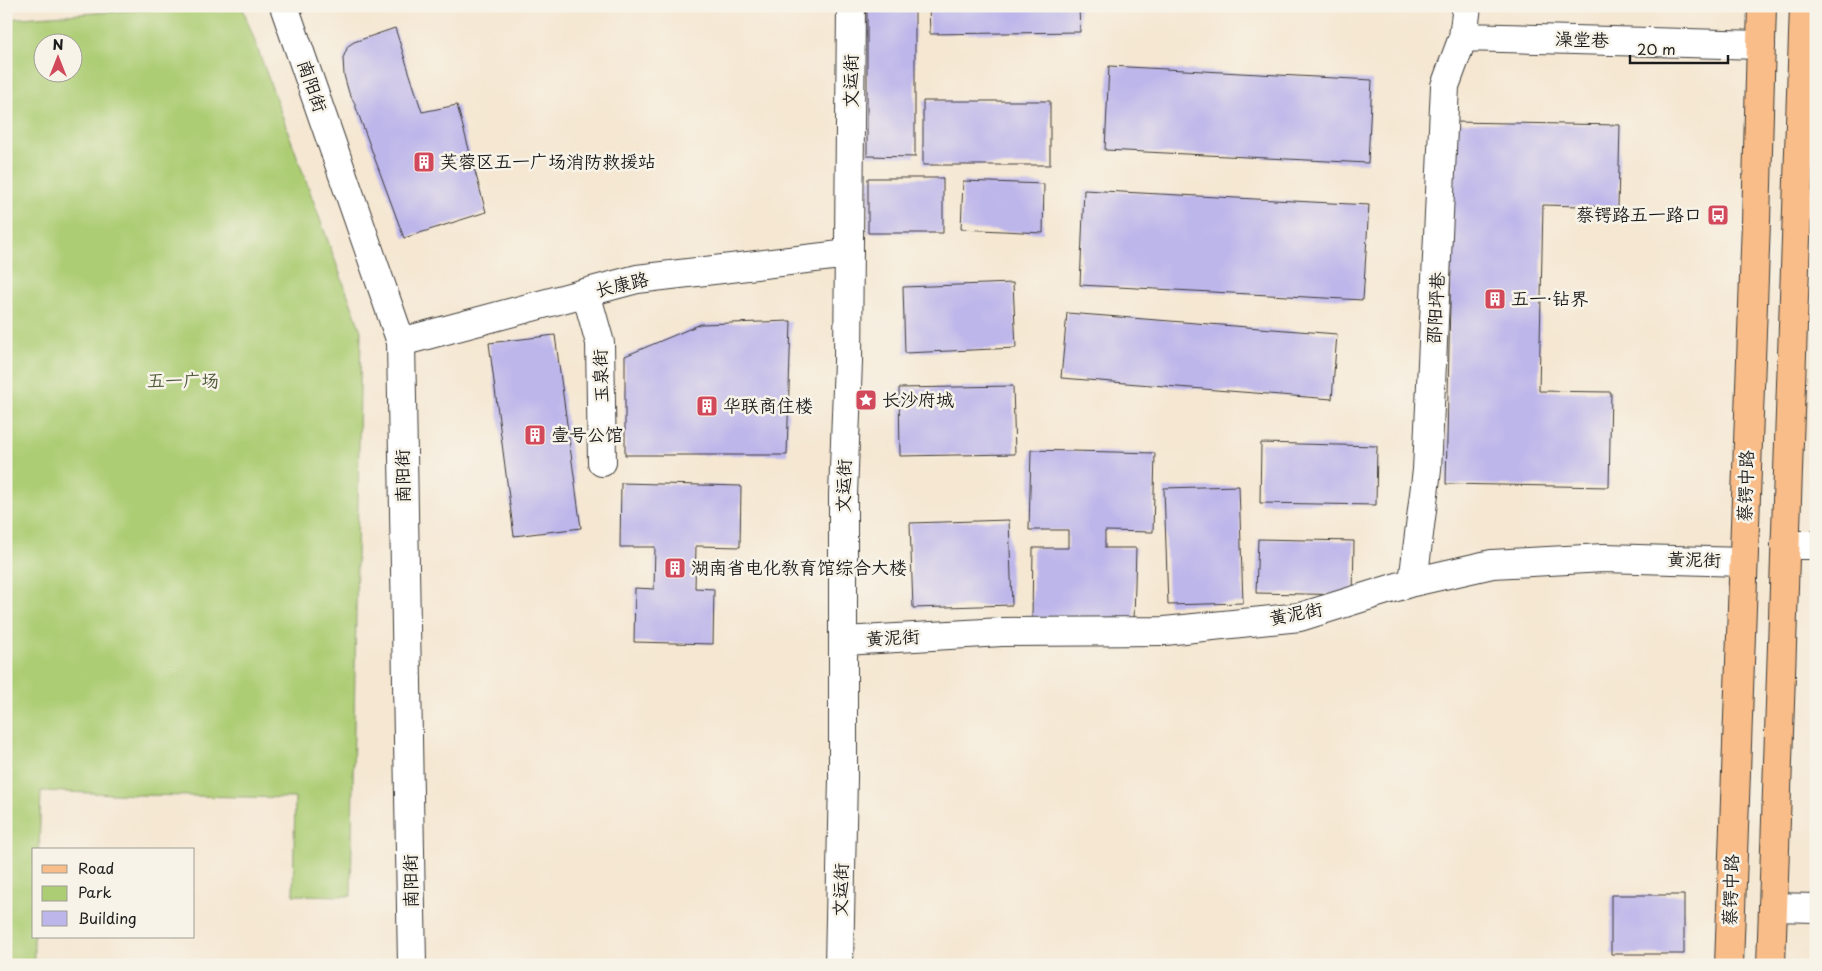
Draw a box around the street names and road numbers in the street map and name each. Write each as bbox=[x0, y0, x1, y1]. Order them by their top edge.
street label: 澡堂巷 bbox=[1555, 24, 1610, 53]
street label: 文运街 bbox=[836, 54, 863, 108]
street label: 南阳街 bbox=[292, 56, 335, 115]
street label: 长康路 bbox=[592, 264, 651, 303]
street label: 邵阳坪巷 bbox=[1419, 271, 1450, 345]
street label: 玉泉街 bbox=[585, 349, 614, 404]
street label: 南阳街 bbox=[388, 449, 415, 503]
street label: 蔡锷中路 bbox=[1730, 449, 1759, 522]
street label: 文运街 bbox=[829, 459, 856, 513]
street label: 黄泥街 bbox=[1667, 545, 1721, 572]
street label: 黄泥街 bbox=[1267, 594, 1325, 631]
street label: 黄泥街 bbox=[865, 622, 921, 651]
street label: 蔡锷中路 bbox=[1715, 853, 1744, 926]
street label: 南阳街 bbox=[396, 854, 423, 908]
street label: 文运街 bbox=[826, 863, 853, 917]

